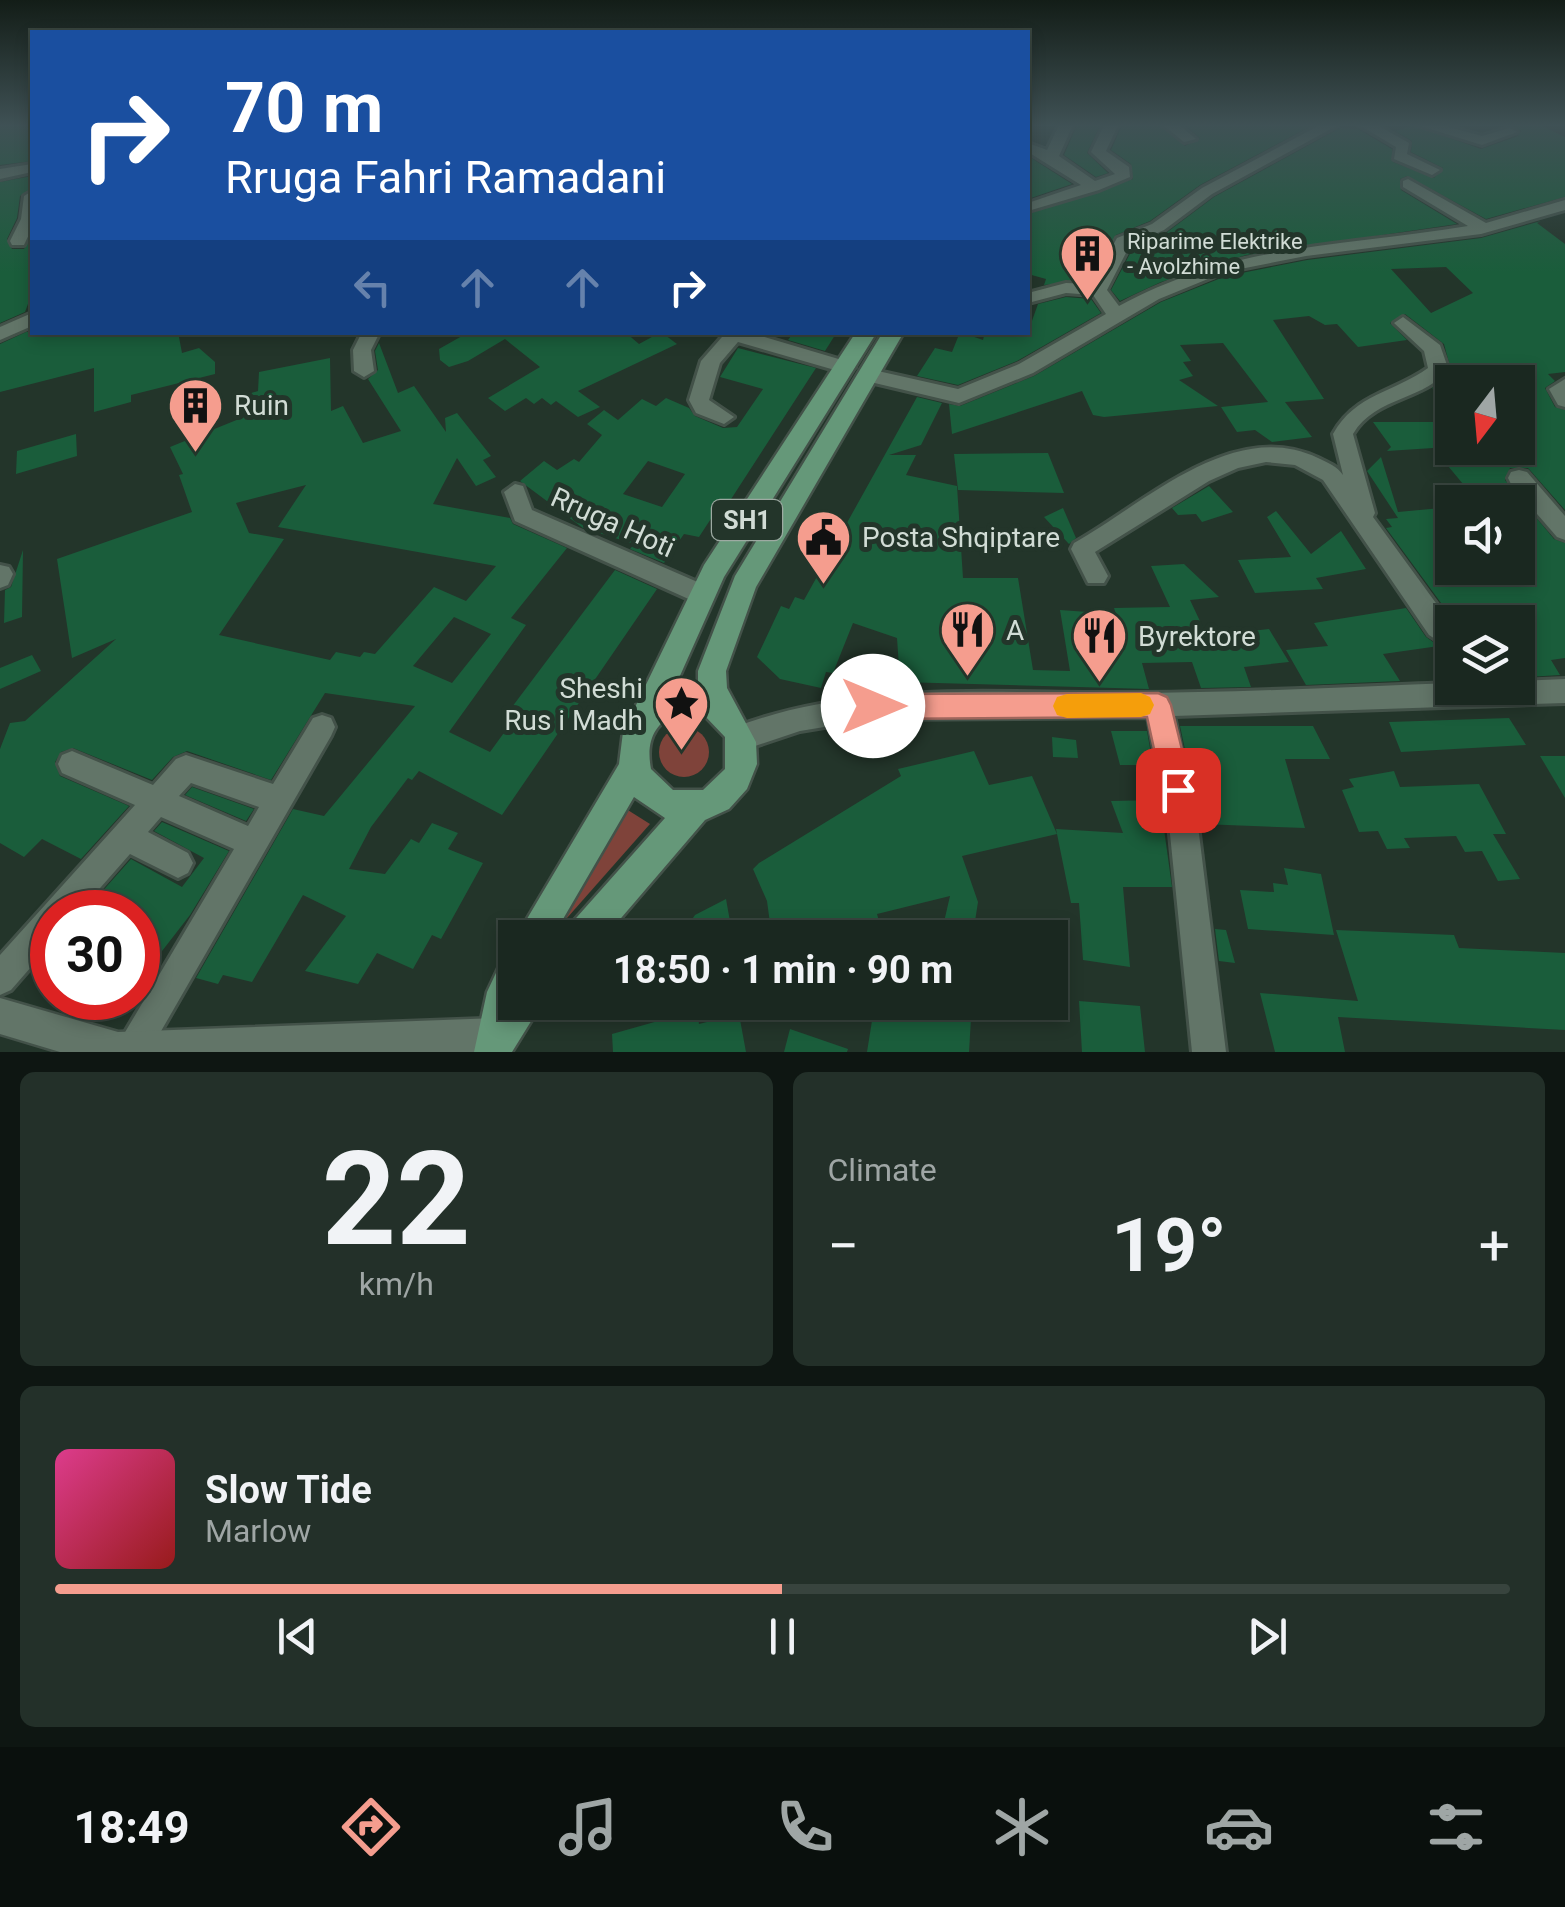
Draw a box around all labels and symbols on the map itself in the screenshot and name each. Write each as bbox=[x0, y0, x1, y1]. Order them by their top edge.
building icon: Riparime Elektrike - Avolzhime bbox=[1058, 224, 1118, 303]
place label: Riparime Elektrike - Avolzhime bbox=[1127, 229, 1303, 279]
north arrow bbox=[1435, 365, 1535, 465]
building icon: Ruin bbox=[165, 375, 225, 454]
place label: Ruin bbox=[234, 389, 289, 422]
street label: Rruga Hoti bbox=[546, 481, 680, 564]
road number: SH1 bbox=[712, 500, 782, 540]
public building icon: Posta Shqiptare bbox=[793, 507, 853, 586]
place label: Posta Shqiptare bbox=[862, 521, 1060, 554]
restaurant icon: A bbox=[937, 600, 997, 679]
restaurant icon: Byrektore bbox=[1069, 606, 1129, 685]
place label: A bbox=[1006, 614, 1024, 647]
place label: Byrektore bbox=[1138, 620, 1256, 653]
position arrow bbox=[821, 654, 925, 758]
place label: Sheshi Rus i Madh bbox=[504, 672, 643, 737]
place icon: Sheshi Rus i Madh bbox=[652, 674, 712, 753]
pin bbox=[1136, 748, 1221, 833]
speed limit sign: 30 bbox=[30, 890, 160, 1020]

